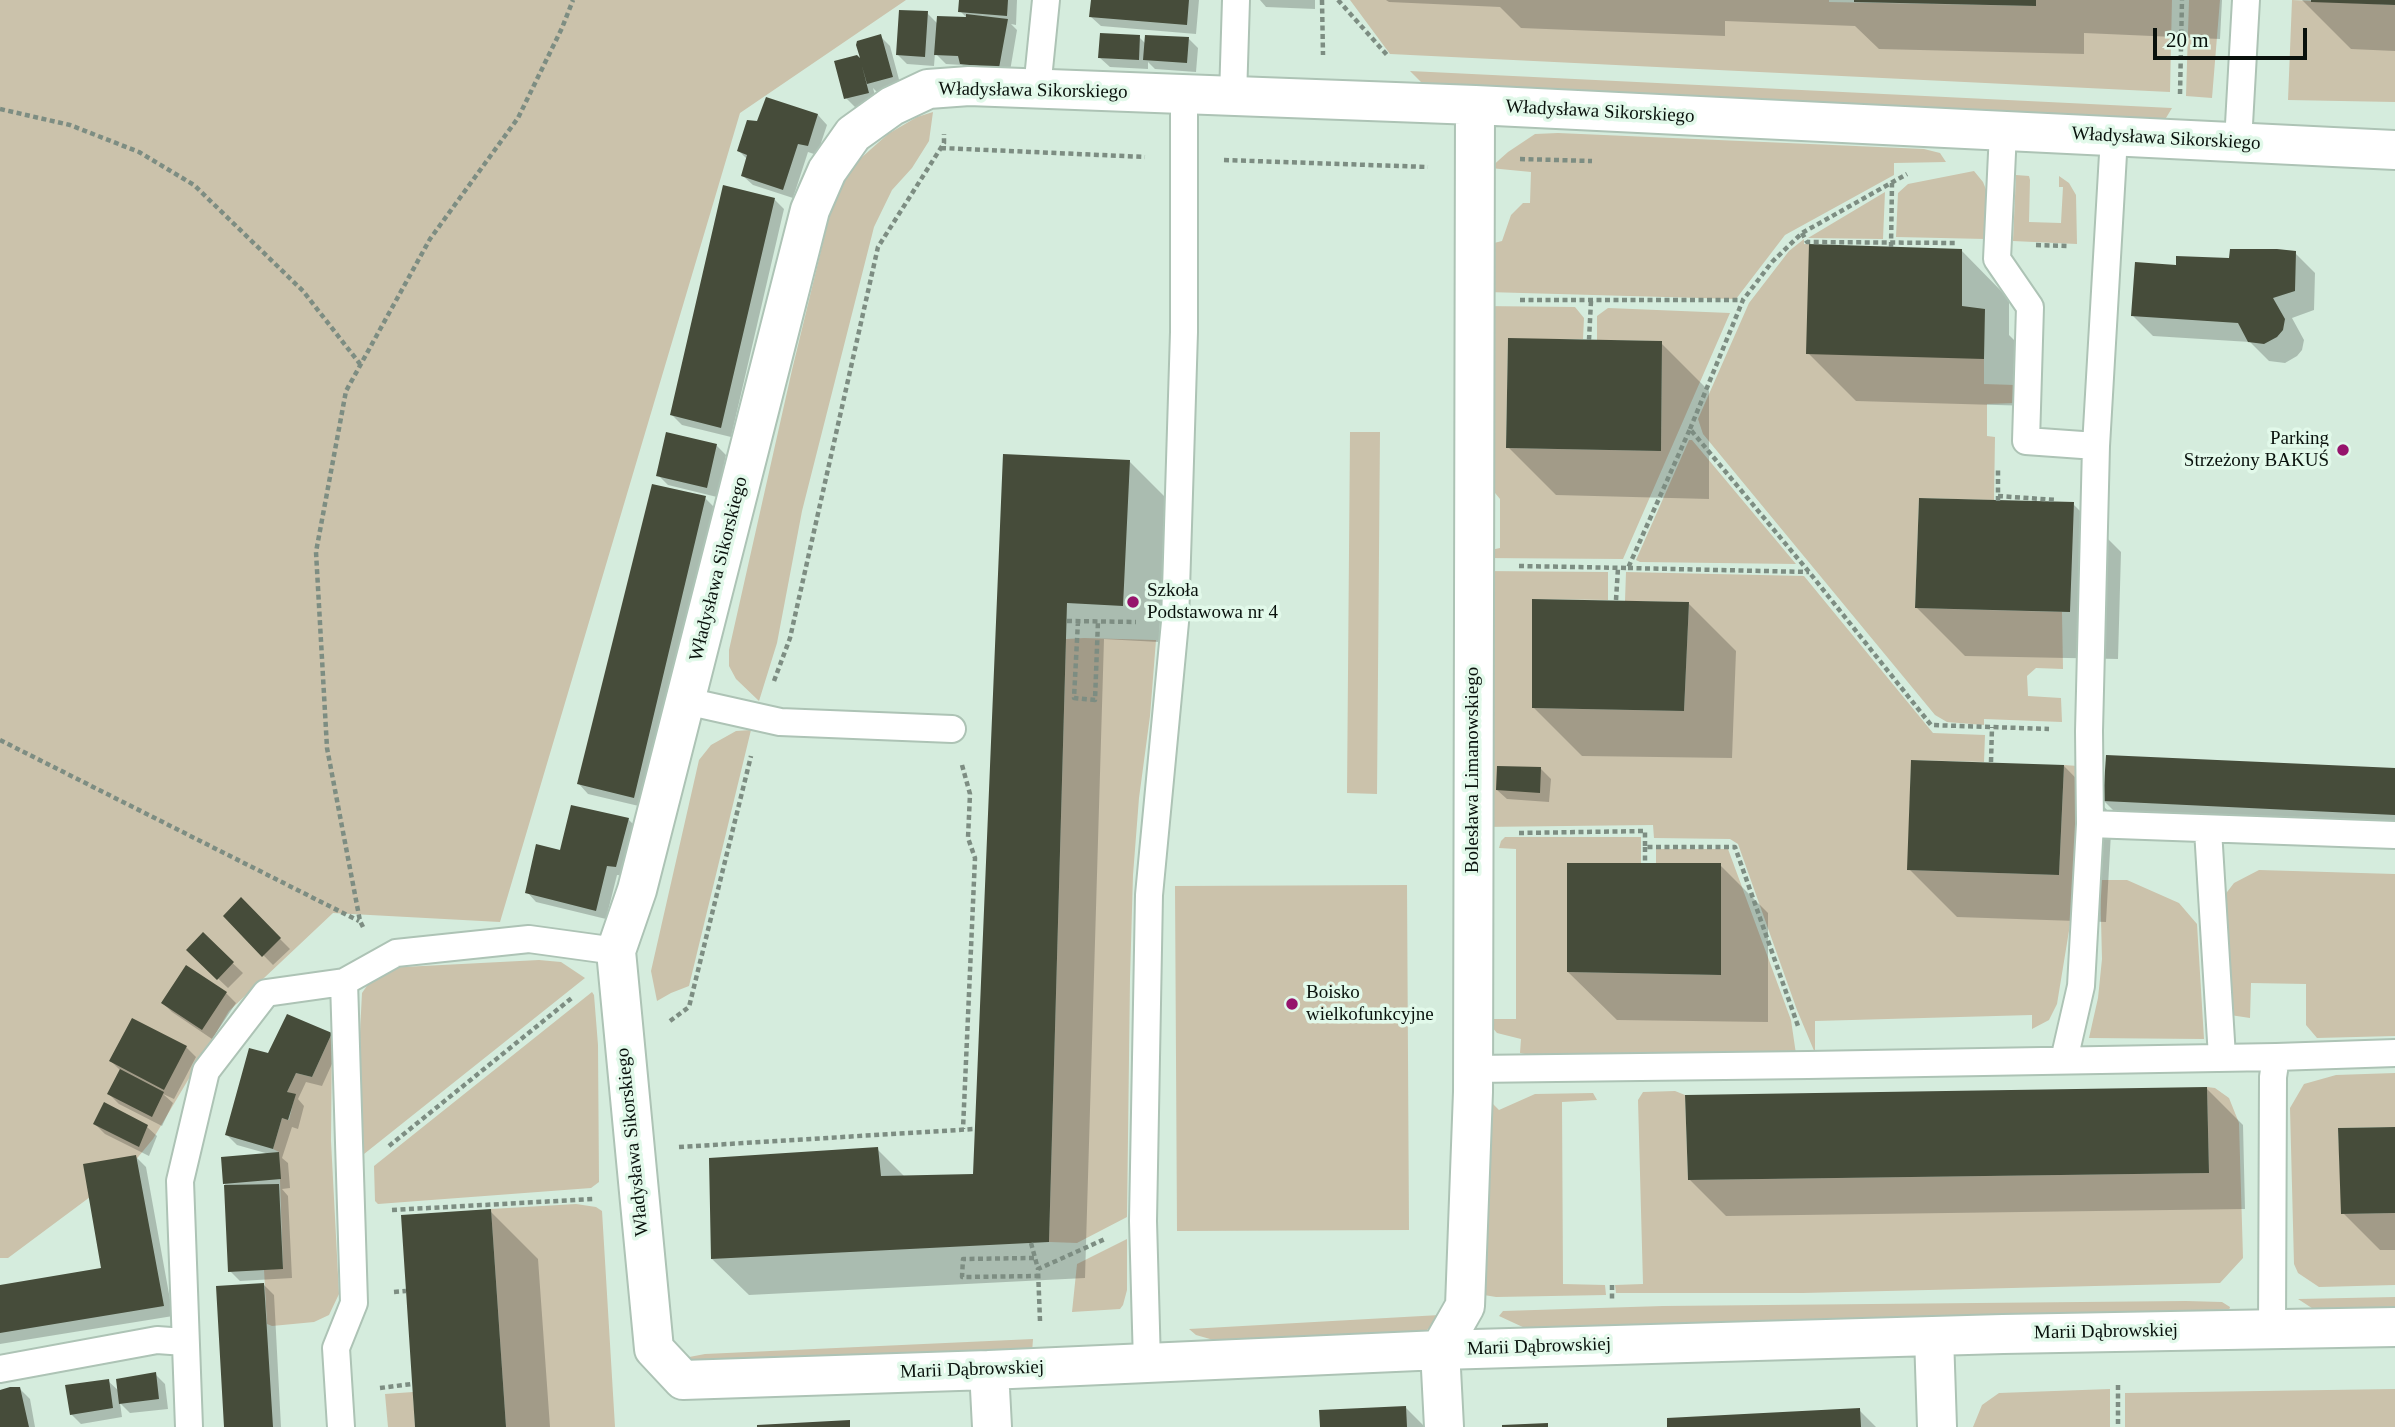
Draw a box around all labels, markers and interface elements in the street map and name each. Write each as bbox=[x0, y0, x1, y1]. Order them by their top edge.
scale bar bbox=[2157, 14, 2311, 58]
text: 20 m bbox=[2166, 28, 2209, 52]
street label: Władysława Sikorskiego bbox=[938, 78, 1128, 104]
street label: Władysława Sikorskiego bbox=[1505, 96, 1695, 128]
street label: Władysława Sikorskiego bbox=[2071, 123, 2261, 155]
place label: Parking Strzeżony BAKUŚ bbox=[2184, 428, 2329, 472]
marker: Parking Strzeżony BAKUŚ bbox=[2335, 442, 2351, 458]
street label: Władysława Sikorskiego bbox=[685, 474, 753, 664]
place label: Szkoła Podstawowa nr 4 bbox=[1147, 580, 1278, 624]
marker: Szkoła Podstawowa nr 4 bbox=[1125, 594, 1141, 610]
street label: Bolesława Limanowskiego bbox=[1462, 667, 1484, 873]
place label: Boisko wielkofunkcyjne bbox=[1306, 982, 1434, 1026]
marker: Boisko wielkofunkcyjne bbox=[1284, 996, 1300, 1012]
street label: Władysława Sikorskiego bbox=[612, 1047, 654, 1237]
street label: Marii Dąbrowskiej bbox=[2034, 1319, 2178, 1345]
street label: Marii Dąbrowskiej bbox=[1467, 1333, 1611, 1361]
street label: Marii Dąbrowskiej bbox=[900, 1356, 1044, 1384]

